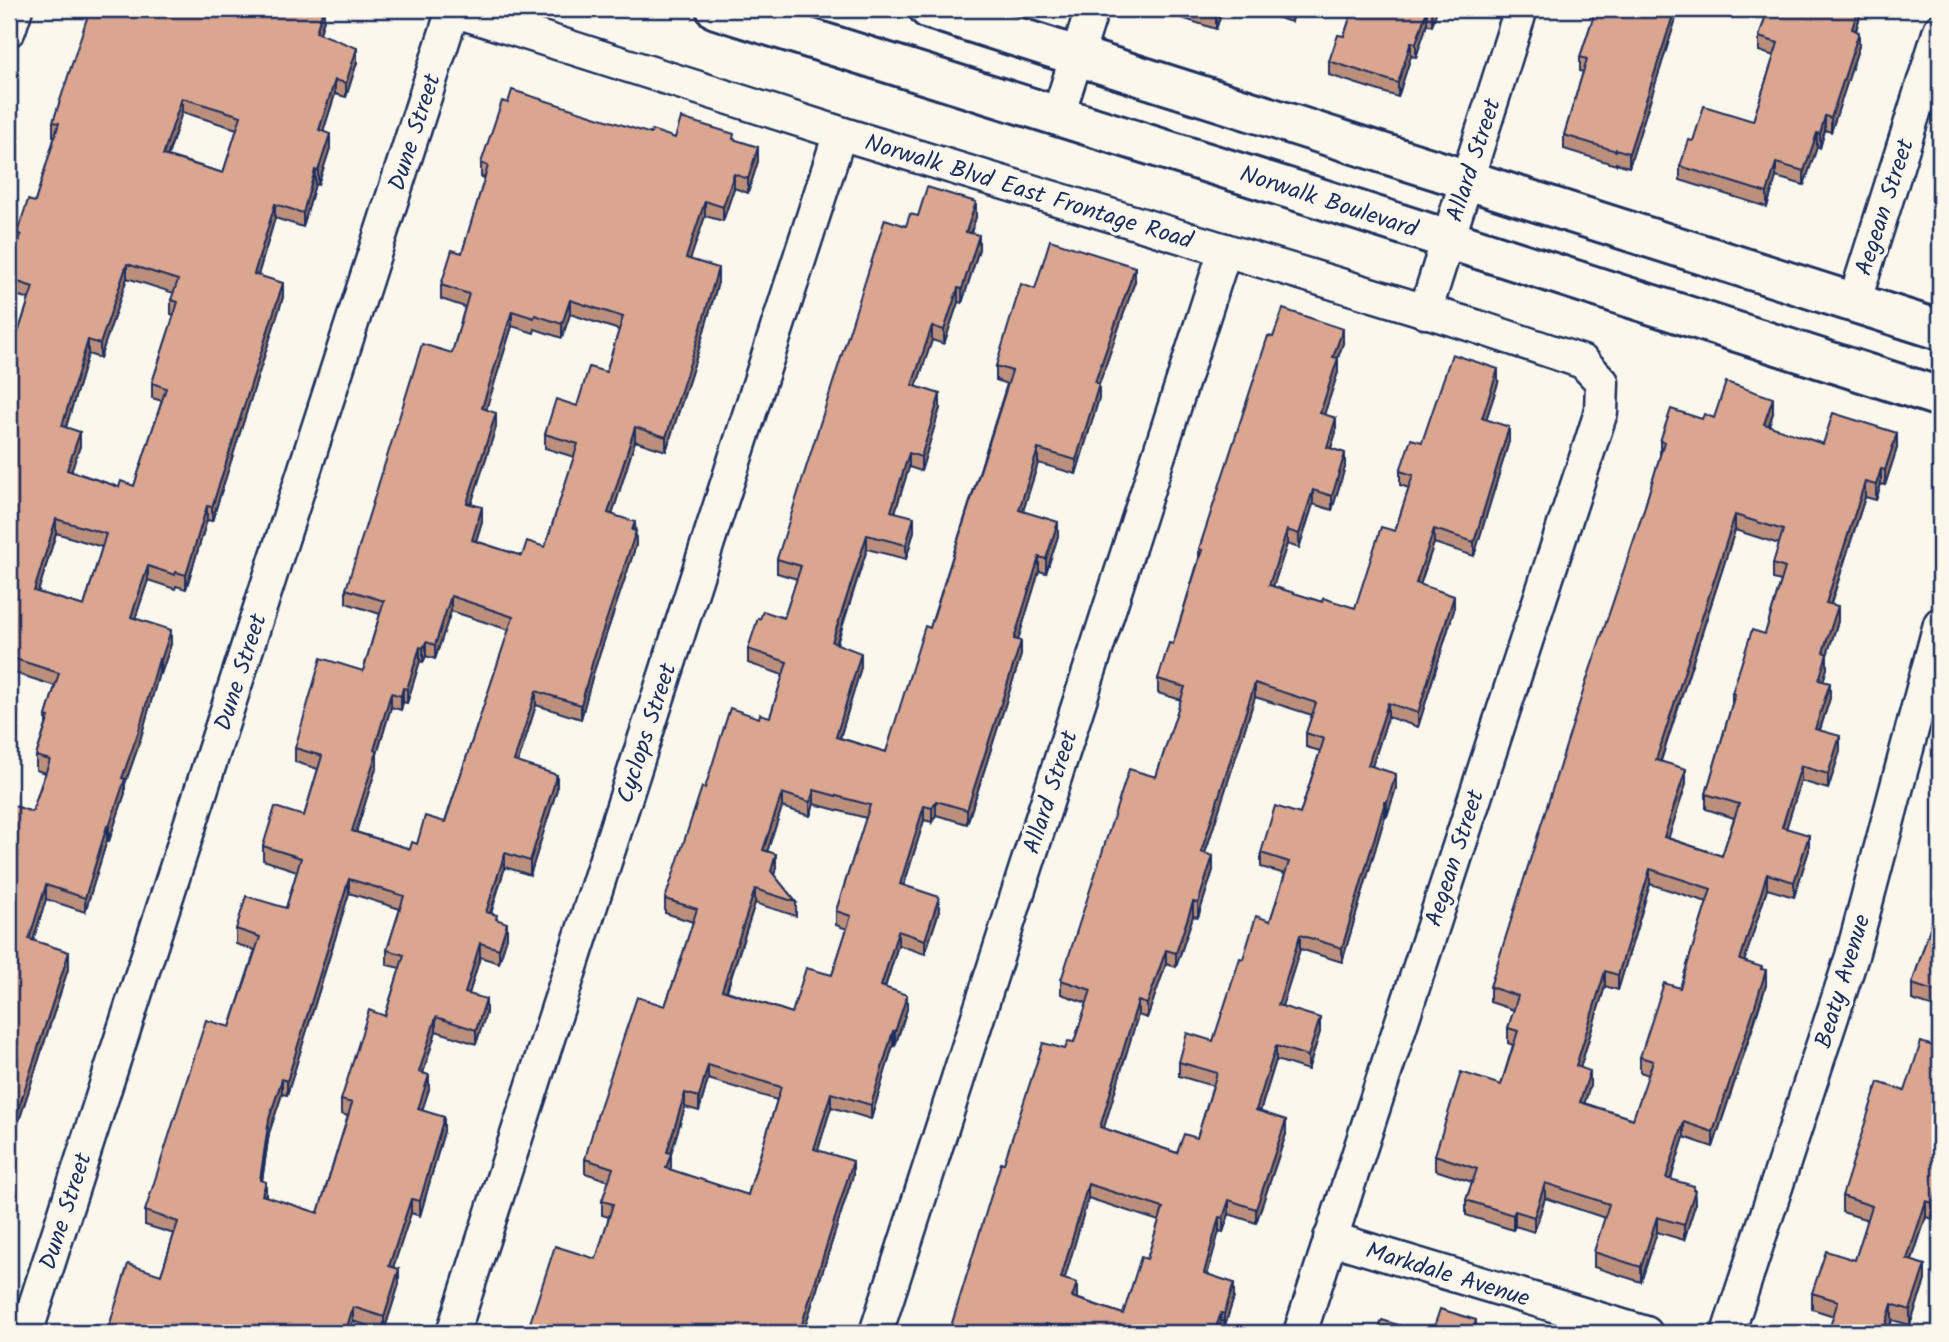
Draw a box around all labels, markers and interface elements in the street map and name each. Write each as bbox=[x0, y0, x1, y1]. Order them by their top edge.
street label: Dune Street bbox=[378, 68, 453, 196]
street label: Allard Street bbox=[1436, 93, 1513, 227]
street label: Norwalk Blvd East Frontage Road bbox=[860, 124, 1198, 261]
street label: Aegean Street bbox=[1845, 133, 1926, 281]
street label: Norwalk Boulevard bbox=[1235, 155, 1423, 250]
street label: Dune Street bbox=[204, 608, 279, 736]
street label: Cyclops Street bbox=[606, 658, 689, 809]
street label: Allard Street bbox=[1013, 725, 1090, 859]
street label: Aegean Street bbox=[1415, 784, 1496, 932]
street label: Beaty Avenue bbox=[1805, 909, 1882, 1053]
street label: Dune Street bbox=[29, 1147, 104, 1275]
street label: Markdale Avenue bbox=[1361, 1232, 1535, 1319]

